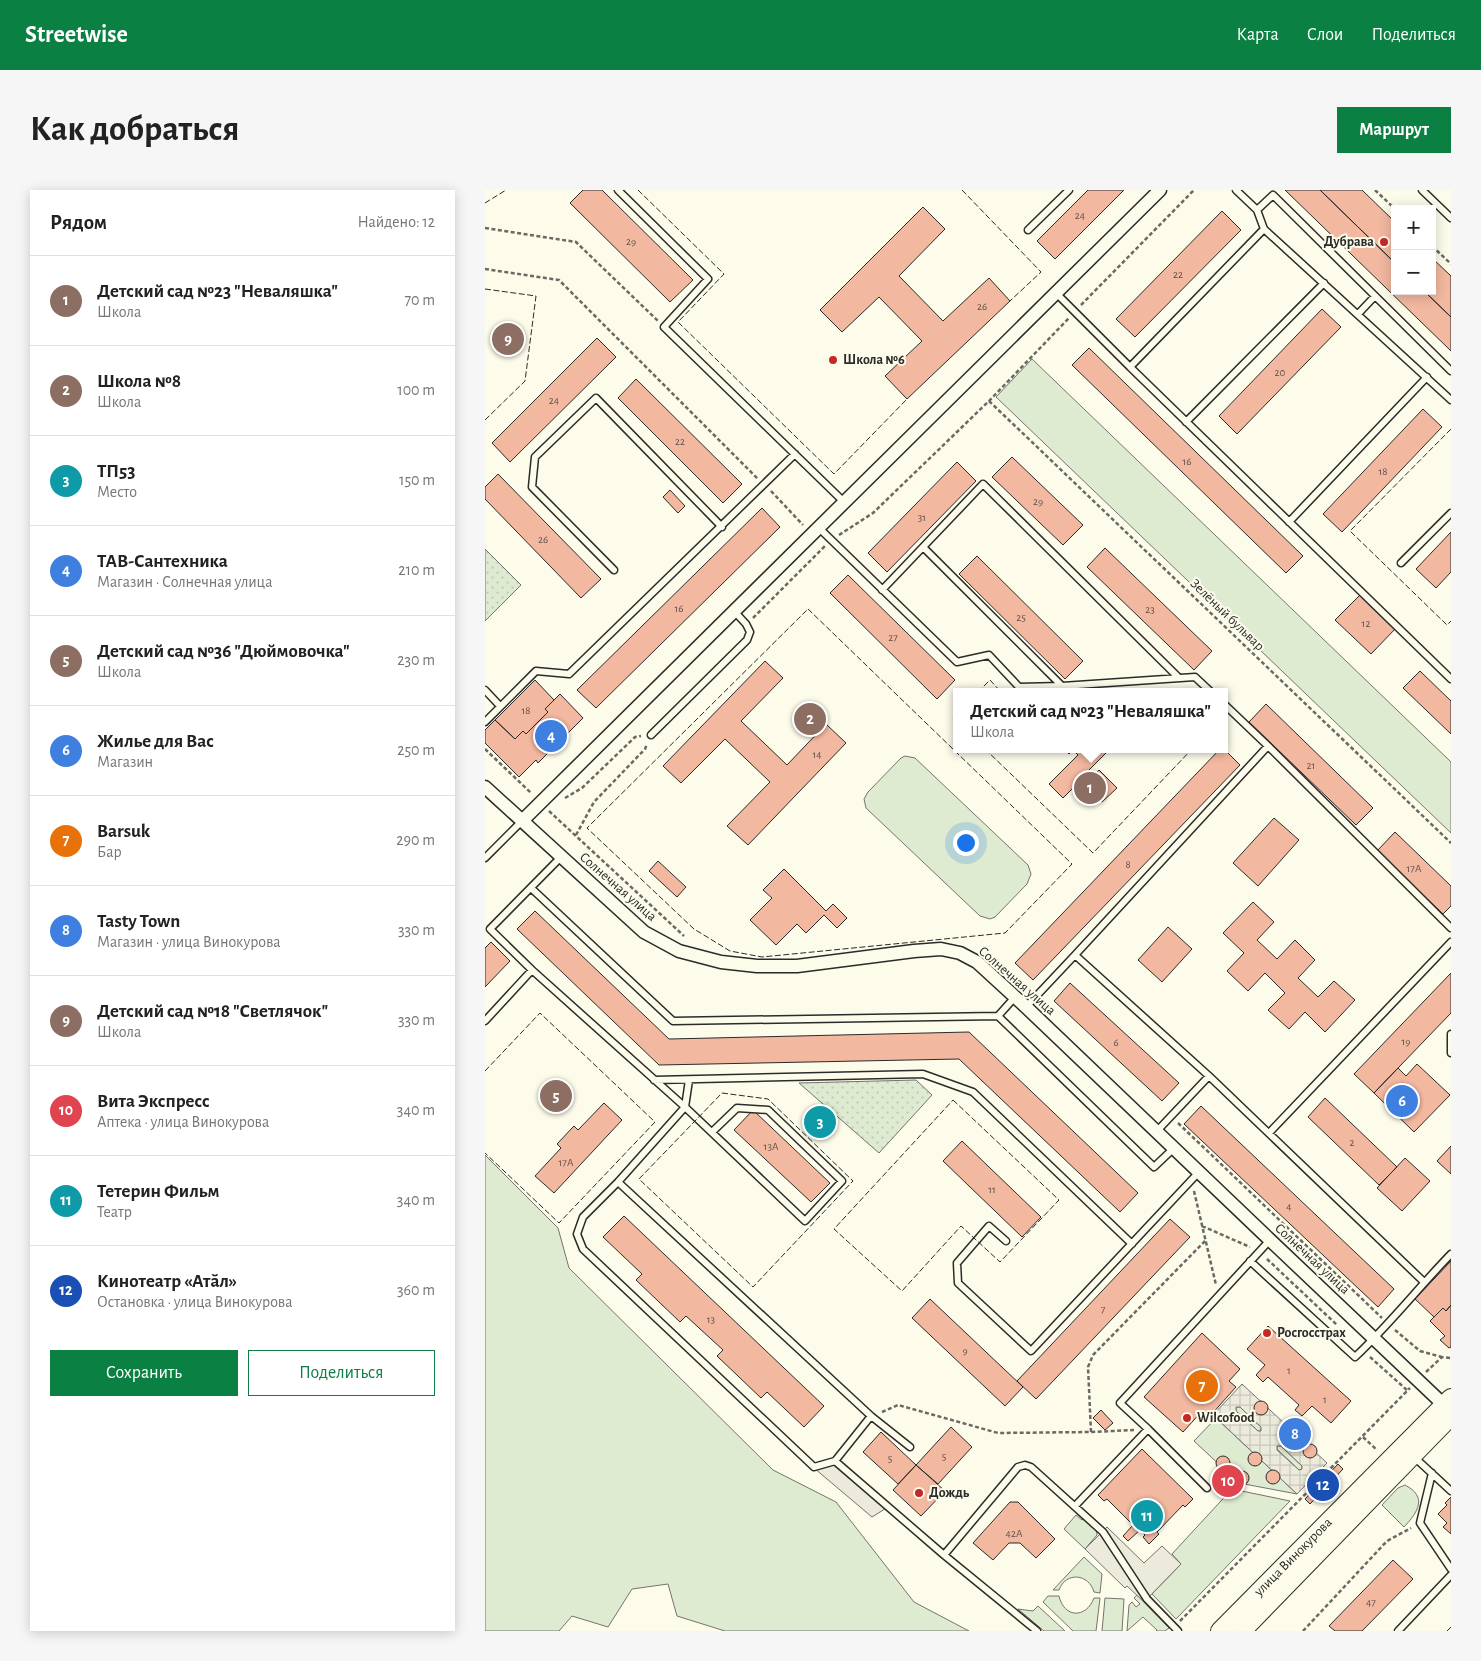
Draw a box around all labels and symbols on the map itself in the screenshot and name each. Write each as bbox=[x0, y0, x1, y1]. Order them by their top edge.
house number: 24 bbox=[1075, 210, 1085, 221]
place label: Дубрава bbox=[1324, 235, 1374, 249]
house number: 29 bbox=[626, 236, 636, 247]
marker: Дубрава bbox=[1378, 236, 1390, 248]
house number: 22 bbox=[1173, 269, 1183, 280]
house number: 26 bbox=[977, 301, 987, 312]
pin: 9 bbox=[492, 320, 524, 358]
place label: Школа №6 bbox=[843, 353, 905, 367]
marker: Школа №6 bbox=[827, 354, 839, 366]
house number: 20 bbox=[1275, 367, 1286, 378]
house number: 24 bbox=[549, 395, 559, 406]
house number: 22 bbox=[675, 436, 685, 447]
house number: 16 bbox=[1183, 456, 1191, 467]
house number: 18 bbox=[1379, 466, 1388, 477]
house number: 29 bbox=[1033, 496, 1043, 507]
house number: 31 bbox=[918, 512, 926, 523]
house number: 26 bbox=[538, 534, 548, 545]
street label: Зелёный бульвар bbox=[1187, 576, 1267, 654]
house number: 16 bbox=[675, 603, 683, 614]
house number: 23 bbox=[1145, 604, 1155, 615]
house number: 25 bbox=[1016, 612, 1026, 623]
house number: 12 bbox=[1362, 618, 1370, 629]
house number: 27 bbox=[888, 632, 898, 643]
pin: 2 bbox=[794, 700, 826, 738]
house number: 18 bbox=[522, 705, 531, 716]
pin: 4 bbox=[535, 717, 567, 755]
house number: 14 bbox=[812, 749, 822, 760]
house number: 21 bbox=[1307, 760, 1315, 771]
pin: 1 bbox=[1074, 769, 1106, 807]
your location bbox=[953, 830, 979, 856]
street label: Солнечная улица bbox=[577, 850, 660, 924]
house number: 8 bbox=[1125, 859, 1131, 870]
house number: 17А bbox=[1407, 863, 1422, 874]
street label: Солнечная улица bbox=[976, 944, 1059, 1018]
house number: 19 bbox=[1402, 1036, 1410, 1047]
house number: 6 bbox=[1113, 1037, 1119, 1048]
pin: 5 bbox=[540, 1077, 572, 1115]
pin: 6 bbox=[1386, 1082, 1418, 1120]
pin: 3 bbox=[804, 1103, 836, 1141]
house number: 2 bbox=[1349, 1137, 1355, 1148]
house number: 13А bbox=[764, 1141, 779, 1152]
house number: 17А bbox=[559, 1157, 574, 1168]
house number: 11 bbox=[988, 1184, 996, 1195]
house number: 4 bbox=[1286, 1201, 1292, 1212]
street label: Солнечная улица bbox=[1272, 1221, 1353, 1298]
house number: 7 bbox=[1101, 1304, 1106, 1315]
house number: 13 bbox=[707, 1314, 716, 1325]
place label: Росгосстрах bbox=[1277, 1326, 1346, 1340]
marker: Росгосстрах bbox=[1261, 1327, 1273, 1339]
house number: 9 bbox=[962, 1345, 968, 1356]
house number: 1 bbox=[1287, 1365, 1291, 1376]
pin: 7 bbox=[1186, 1367, 1218, 1405]
house number: 1 bbox=[1323, 1394, 1327, 1405]
place label: Wilcofood bbox=[1197, 1411, 1255, 1425]
marker: Wilcofood bbox=[1181, 1412, 1193, 1424]
pin: 8 bbox=[1279, 1415, 1311, 1453]
house number: 5 bbox=[942, 1451, 947, 1462]
house number: 5 bbox=[888, 1453, 893, 1464]
pin: 10 bbox=[1212, 1462, 1244, 1500]
pin: 12 bbox=[1307, 1466, 1339, 1504]
place label: Дождь bbox=[929, 1486, 970, 1500]
marker: Дождь bbox=[913, 1487, 925, 1499]
pin: 11 bbox=[1131, 1497, 1163, 1535]
street label: улица Винокурова bbox=[1251, 1515, 1335, 1600]
house number: 42А bbox=[1006, 1528, 1023, 1539]
house number: 47 bbox=[1366, 1597, 1376, 1608]

